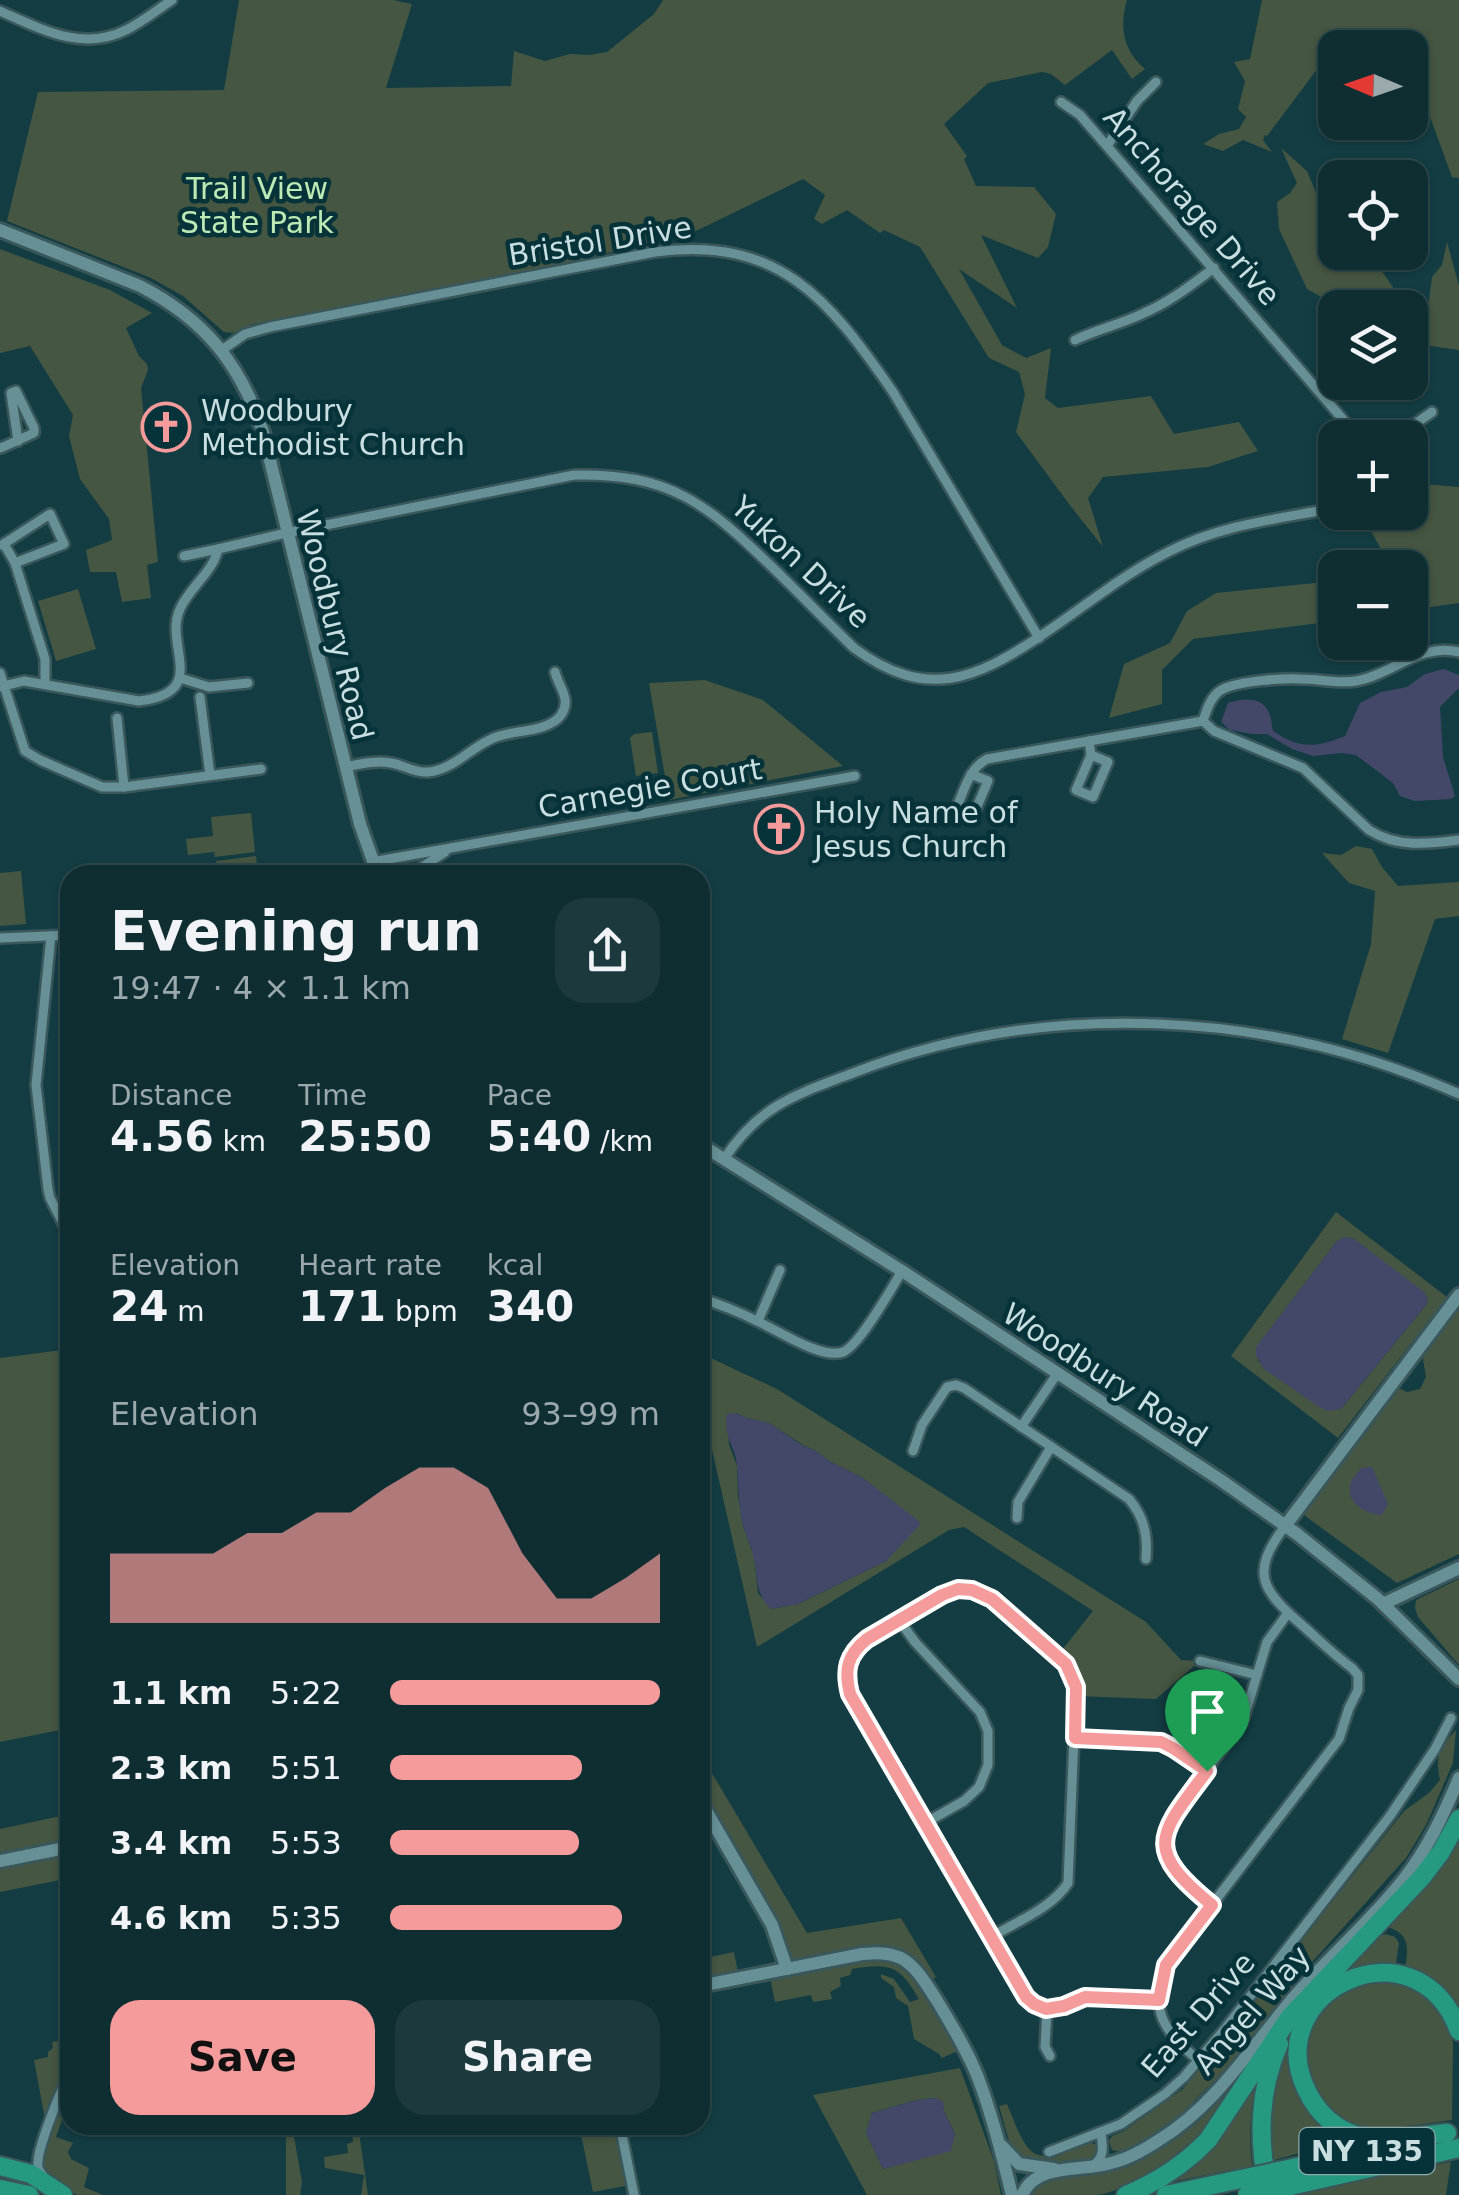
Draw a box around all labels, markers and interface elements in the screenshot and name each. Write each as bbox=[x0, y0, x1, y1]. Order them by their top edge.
north arrow bbox=[1318, 30, 1428, 140]
map controls bbox=[1318, 30, 1428, 660]
street label: Anchorage Drive bbox=[1096, 100, 1288, 312]
button: locate bbox=[1318, 160, 1428, 270]
park label: Trail View State Park bbox=[180, 171, 335, 240]
street label: Bristol Drive bbox=[506, 209, 694, 273]
button: layers bbox=[1318, 290, 1428, 400]
place label: Woodbury Methodist Church bbox=[201, 393, 465, 462]
church icon: Woodbury Methodist Church bbox=[140, 401, 192, 453]
button: + bbox=[1318, 420, 1428, 530]
street label: Yukon Drive bbox=[724, 488, 878, 635]
street label: Woodbury Road bbox=[289, 506, 381, 744]
button: − bbox=[1318, 550, 1428, 660]
street label: Carnegie Court bbox=[535, 751, 765, 825]
place label: Holy Name of Jesus Church bbox=[812, 795, 1019, 864]
church icon: Holy Name of Jesus Church bbox=[753, 803, 805, 855]
button: share bbox=[555, 898, 660, 1003]
text: Evening run bbox=[110, 899, 482, 963]
text: 19:47 · 4 × 1.1 km bbox=[110, 969, 411, 1007]
text: Distance bbox=[110, 1079, 232, 1112]
text: Time bbox=[298, 1079, 367, 1112]
text: Pace bbox=[487, 1079, 552, 1112]
text: 4.56 bbox=[110, 1112, 214, 1161]
text: 25:50 bbox=[298, 1112, 432, 1161]
text: 5:40 bbox=[487, 1112, 591, 1161]
text: km bbox=[214, 1125, 266, 1158]
text: /km bbox=[591, 1125, 653, 1158]
text: Elevation bbox=[110, 1249, 240, 1282]
text: Heart rate bbox=[298, 1249, 442, 1282]
text: kcal bbox=[487, 1249, 543, 1282]
text: 24 bbox=[110, 1282, 168, 1331]
text: 171 bbox=[298, 1282, 386, 1331]
text: 340 bbox=[487, 1282, 574, 1331]
text: m bbox=[168, 1295, 205, 1328]
text: bpm bbox=[386, 1295, 458, 1328]
street label: Woodbury Road bbox=[996, 1296, 1214, 1454]
text: Elevation bbox=[110, 1395, 259, 1433]
text: 93–99 m bbox=[521, 1395, 660, 1433]
pin bbox=[1165, 1669, 1250, 1772]
text: 1.1 km bbox=[110, 1674, 232, 1712]
text: 5:22 bbox=[270, 1674, 342, 1712]
icon: arrive bbox=[1180, 1684, 1235, 1739]
text: 2.3 km bbox=[110, 1749, 232, 1787]
text: 5:51 bbox=[270, 1749, 342, 1787]
text: 3.4 km bbox=[110, 1824, 232, 1862]
text: 5:53 bbox=[270, 1824, 342, 1862]
text: 4.6 km bbox=[110, 1899, 232, 1937]
text: 5:35 bbox=[270, 1899, 342, 1937]
street label: Angel Way bbox=[1187, 1939, 1317, 2081]
street label: East Drive bbox=[1134, 1945, 1262, 2085]
button: Save bbox=[110, 2000, 375, 2115]
button: Share bbox=[395, 2000, 660, 2115]
road number: NY 135 bbox=[1300, 2128, 1434, 2174]

